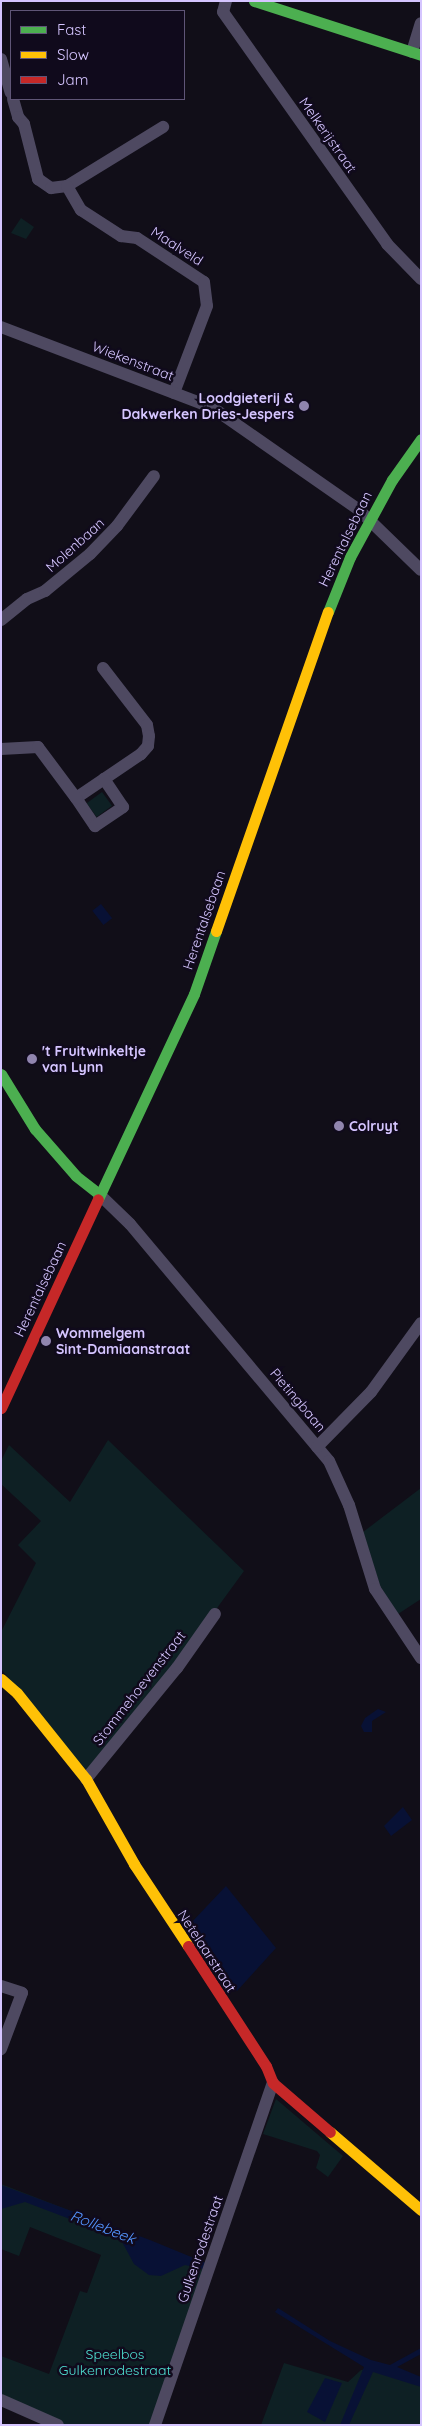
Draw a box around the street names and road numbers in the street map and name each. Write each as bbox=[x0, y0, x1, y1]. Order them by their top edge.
street label: Melkerijstraat bbox=[296, 94, 360, 176]
street label: Maalveld bbox=[148, 223, 206, 269]
street label: Wiekenstraat bbox=[90, 338, 176, 384]
street label: Herentalsebaan bbox=[315, 489, 375, 589]
street label: Molenbaan bbox=[42, 514, 108, 576]
street label: Herentalsebaan bbox=[179, 868, 229, 972]
street label: Herentalsebaan bbox=[10, 1238, 70, 1340]
street label: Pietingbaan bbox=[267, 1365, 329, 1435]
street label: Stommehoevenstraat bbox=[89, 1628, 189, 1748]
street label: Netelaarstraat bbox=[174, 1907, 240, 1995]
street label: Gulkenrodestraat bbox=[174, 2193, 226, 2305]

